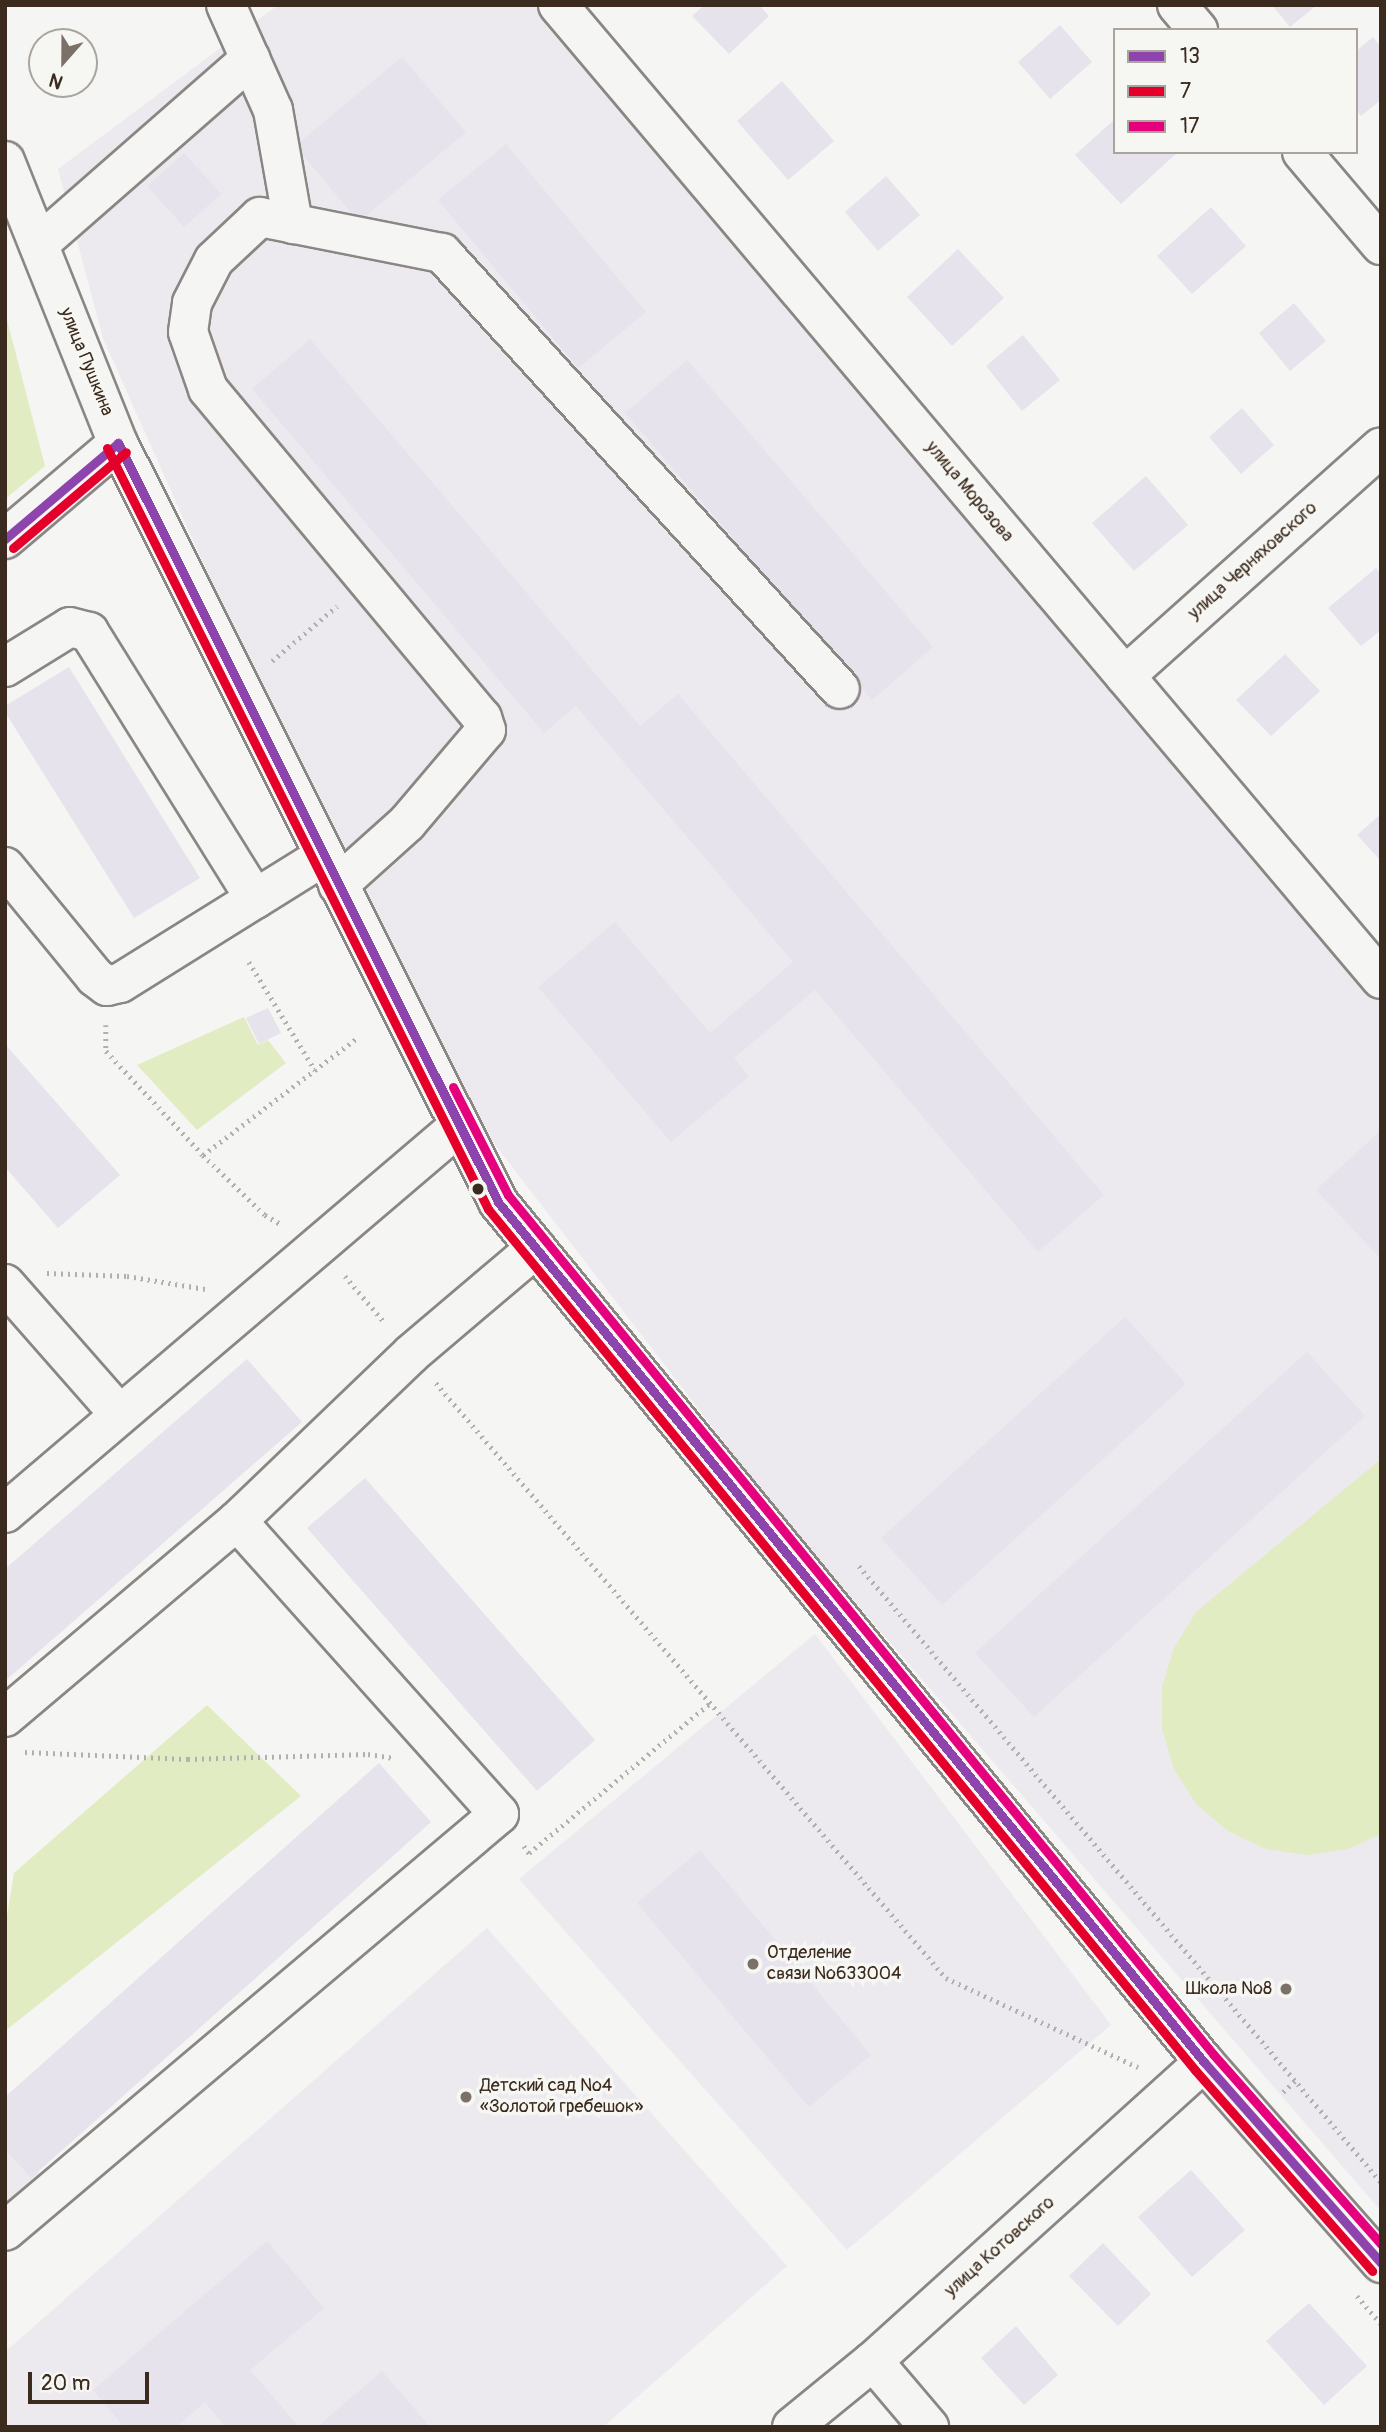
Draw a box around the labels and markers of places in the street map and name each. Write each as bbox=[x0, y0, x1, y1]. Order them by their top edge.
unlabelled marker bbox=[471, 1182, 485, 1196]
place label: Отделение связи №633004 bbox=[767, 1943, 901, 1986]
marker: Отделение связи №633004 bbox=[745, 1956, 761, 1972]
place label: Школа №8 bbox=[1186, 1978, 1272, 2000]
marker: Школа №8 bbox=[1278, 1981, 1294, 1997]
place label: Детский сад №4 «Золотой гребешок» bbox=[480, 2076, 643, 2118]
marker: Детский сад №4 «Золотой гребешок» bbox=[458, 2089, 474, 2105]

